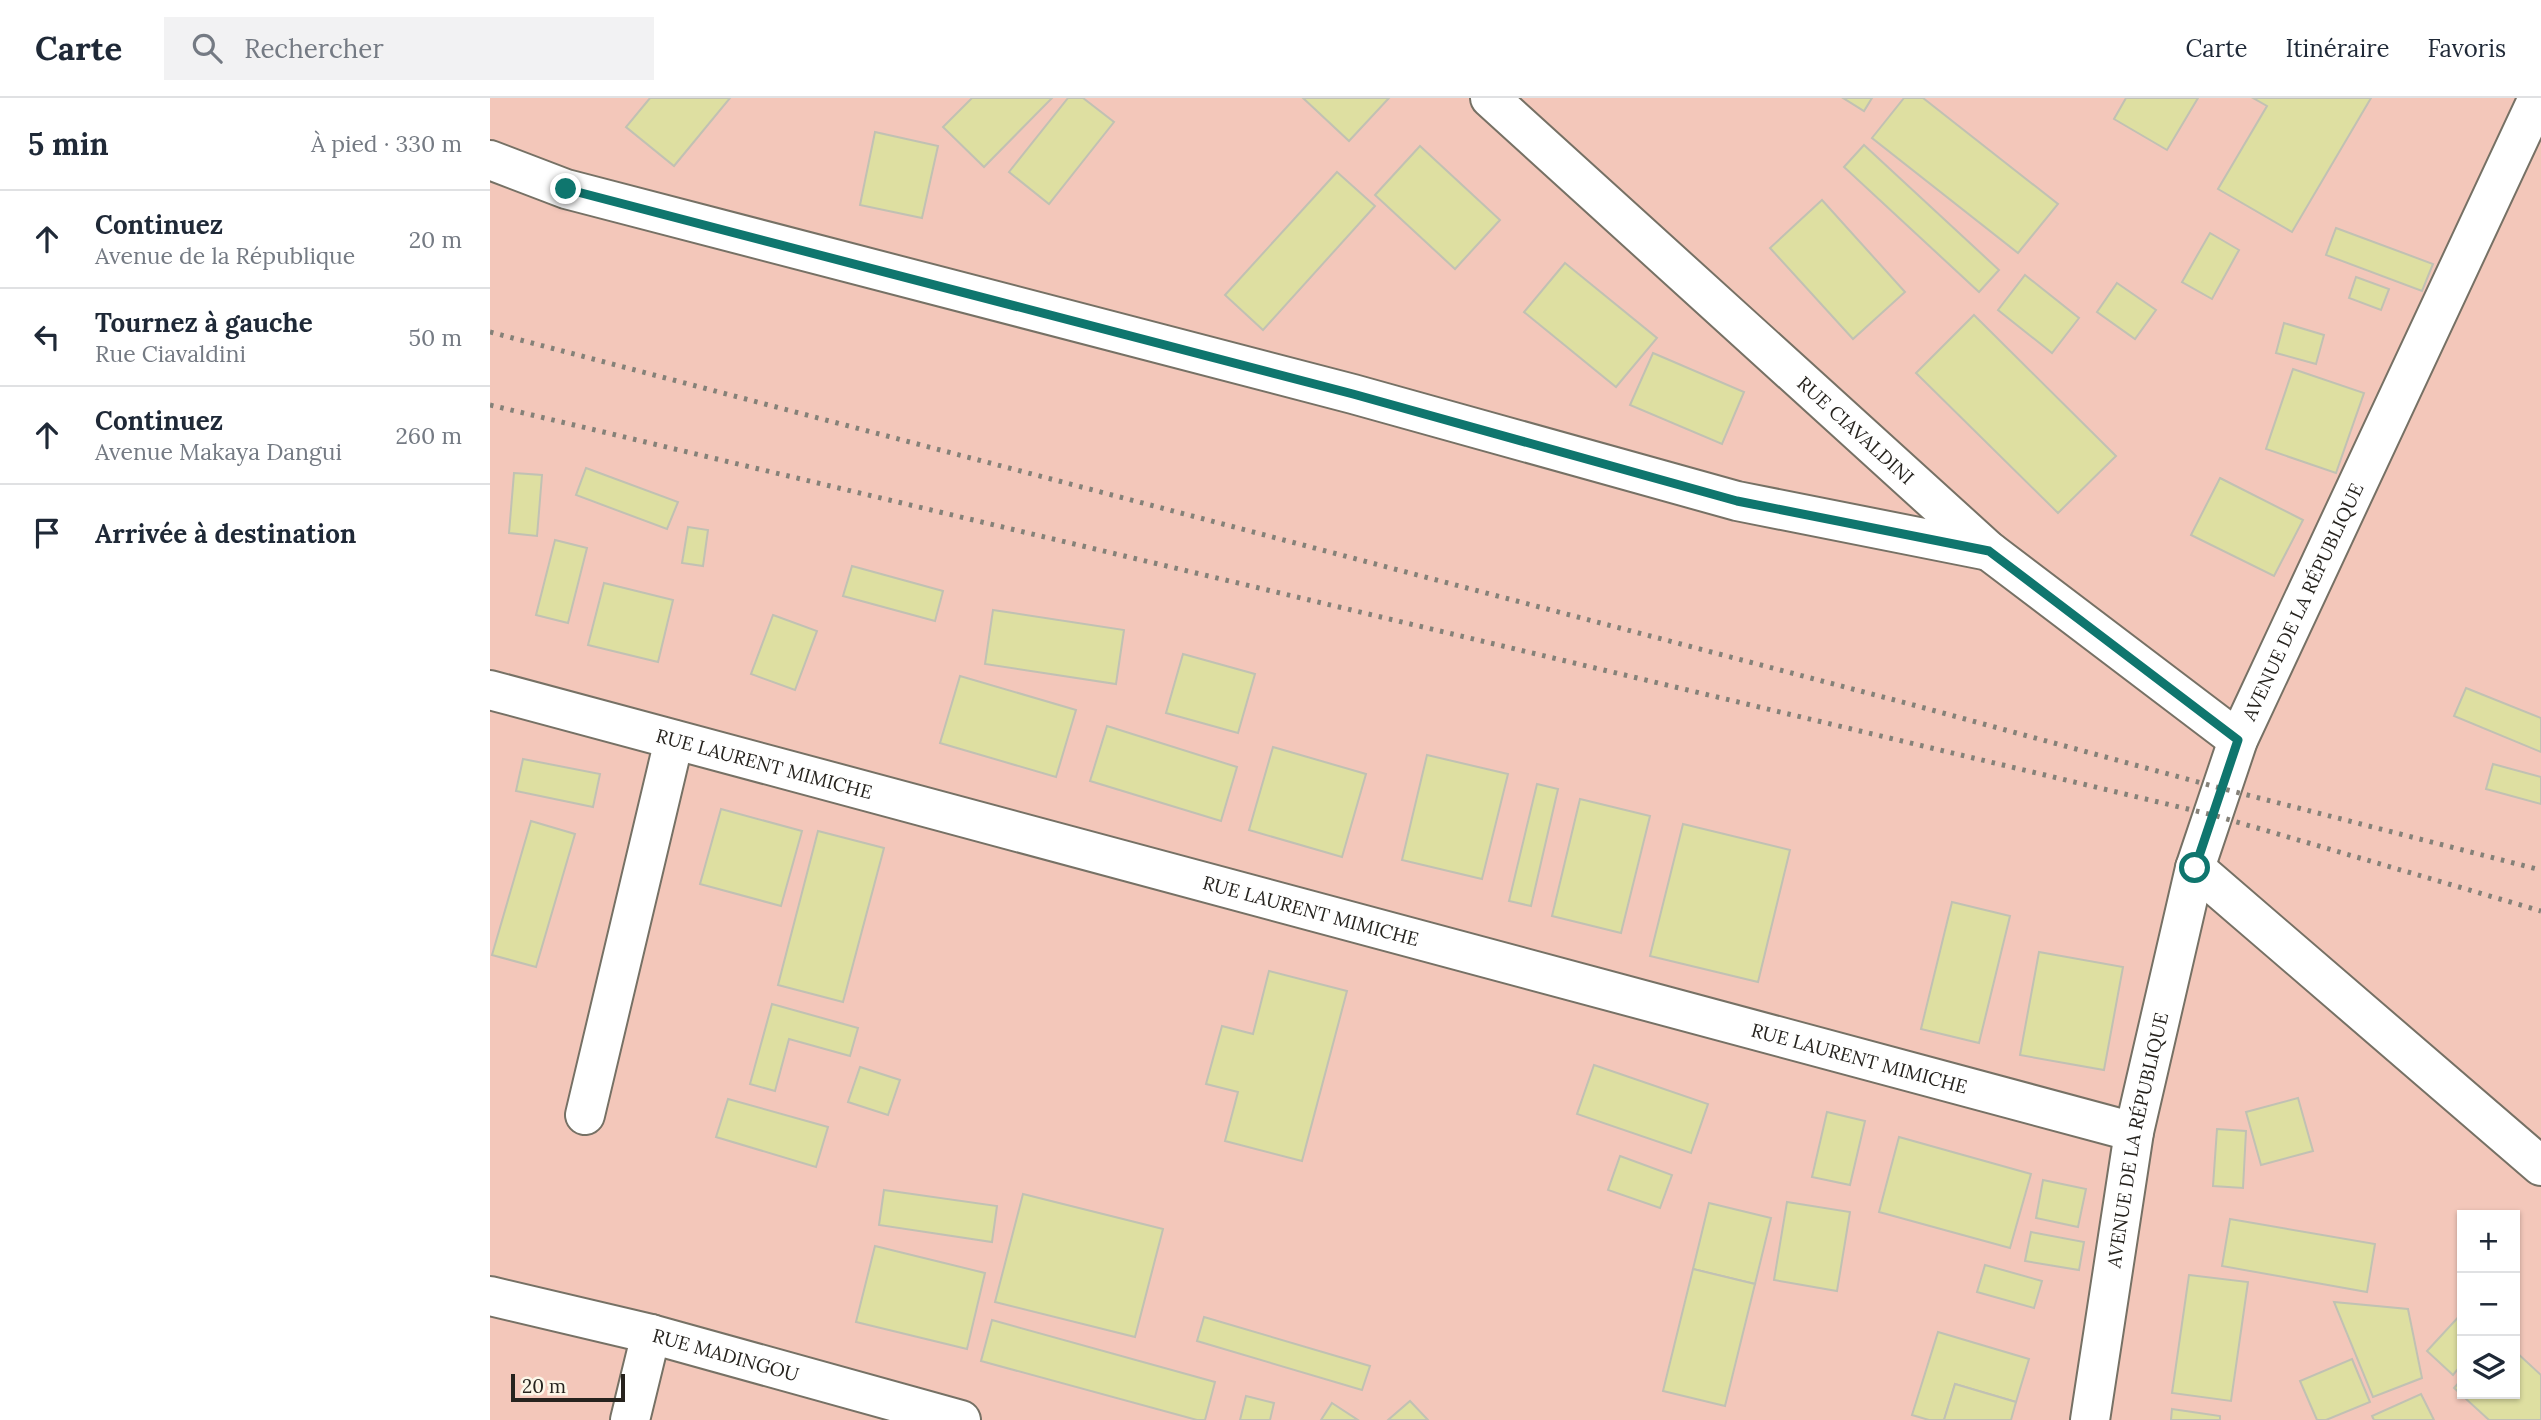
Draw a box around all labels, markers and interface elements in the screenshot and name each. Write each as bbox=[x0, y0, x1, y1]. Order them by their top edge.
search box bbox=[164, 17, 654, 80]
text: Carte bbox=[35, 27, 122, 69]
icon: search bbox=[188, 29, 226, 67]
text: Rechercher bbox=[244, 32, 384, 65]
text: Carte bbox=[2186, 33, 2248, 64]
text: Itinéraire bbox=[2286, 33, 2389, 64]
text: Favoris bbox=[2427, 33, 2506, 64]
text: 5 min bbox=[28, 125, 109, 163]
text: À pied · 330 m bbox=[311, 129, 462, 158]
route end bbox=[550, 173, 581, 204]
text: Continuez bbox=[95, 208, 223, 241]
icon: ahead bbox=[28, 220, 66, 258]
text: 20 m bbox=[409, 225, 462, 254]
text: Avenue de la République bbox=[95, 241, 355, 270]
text: Tournez à gauche bbox=[95, 306, 313, 339]
icon: left bbox=[28, 318, 66, 356]
text: 50 m bbox=[409, 323, 462, 352]
text: Rue Ciavaldini bbox=[95, 339, 246, 368]
street label: RUE CIAVALDINI bbox=[1792, 371, 1919, 489]
text: Continuez bbox=[95, 404, 223, 437]
icon: ahead bbox=[28, 416, 66, 454]
text: 260 m bbox=[395, 421, 462, 450]
text: Avenue Makaya Dangui bbox=[95, 437, 342, 466]
street label: AVENUE DE LA RÉPUBLIQUE bbox=[2236, 479, 2368, 725]
icon: arrive bbox=[28, 514, 66, 552]
text: Arrivée à destination bbox=[95, 517, 356, 550]
street label: RUE LAURENT MIMICHE bbox=[653, 723, 875, 804]
route start bbox=[2179, 852, 2210, 883]
street label: RUE LAURENT MIMICHE bbox=[1200, 870, 1422, 951]
street label: AVENUE DE LA RÉPUBLIQUE bbox=[2101, 1010, 2173, 1270]
street label: RUE LAURENT MIMICHE bbox=[1749, 1018, 1970, 1099]
map controls bbox=[2457, 1210, 2520, 1399]
button: + bbox=[2457, 1210, 2520, 1273]
button: − bbox=[2457, 1273, 2520, 1336]
street label: RUE MADINGOU bbox=[650, 1323, 802, 1386]
button: layers bbox=[2457, 1336, 2520, 1399]
scale bar bbox=[511, 1371, 625, 1403]
text: 20 m bbox=[522, 1374, 566, 1398]

